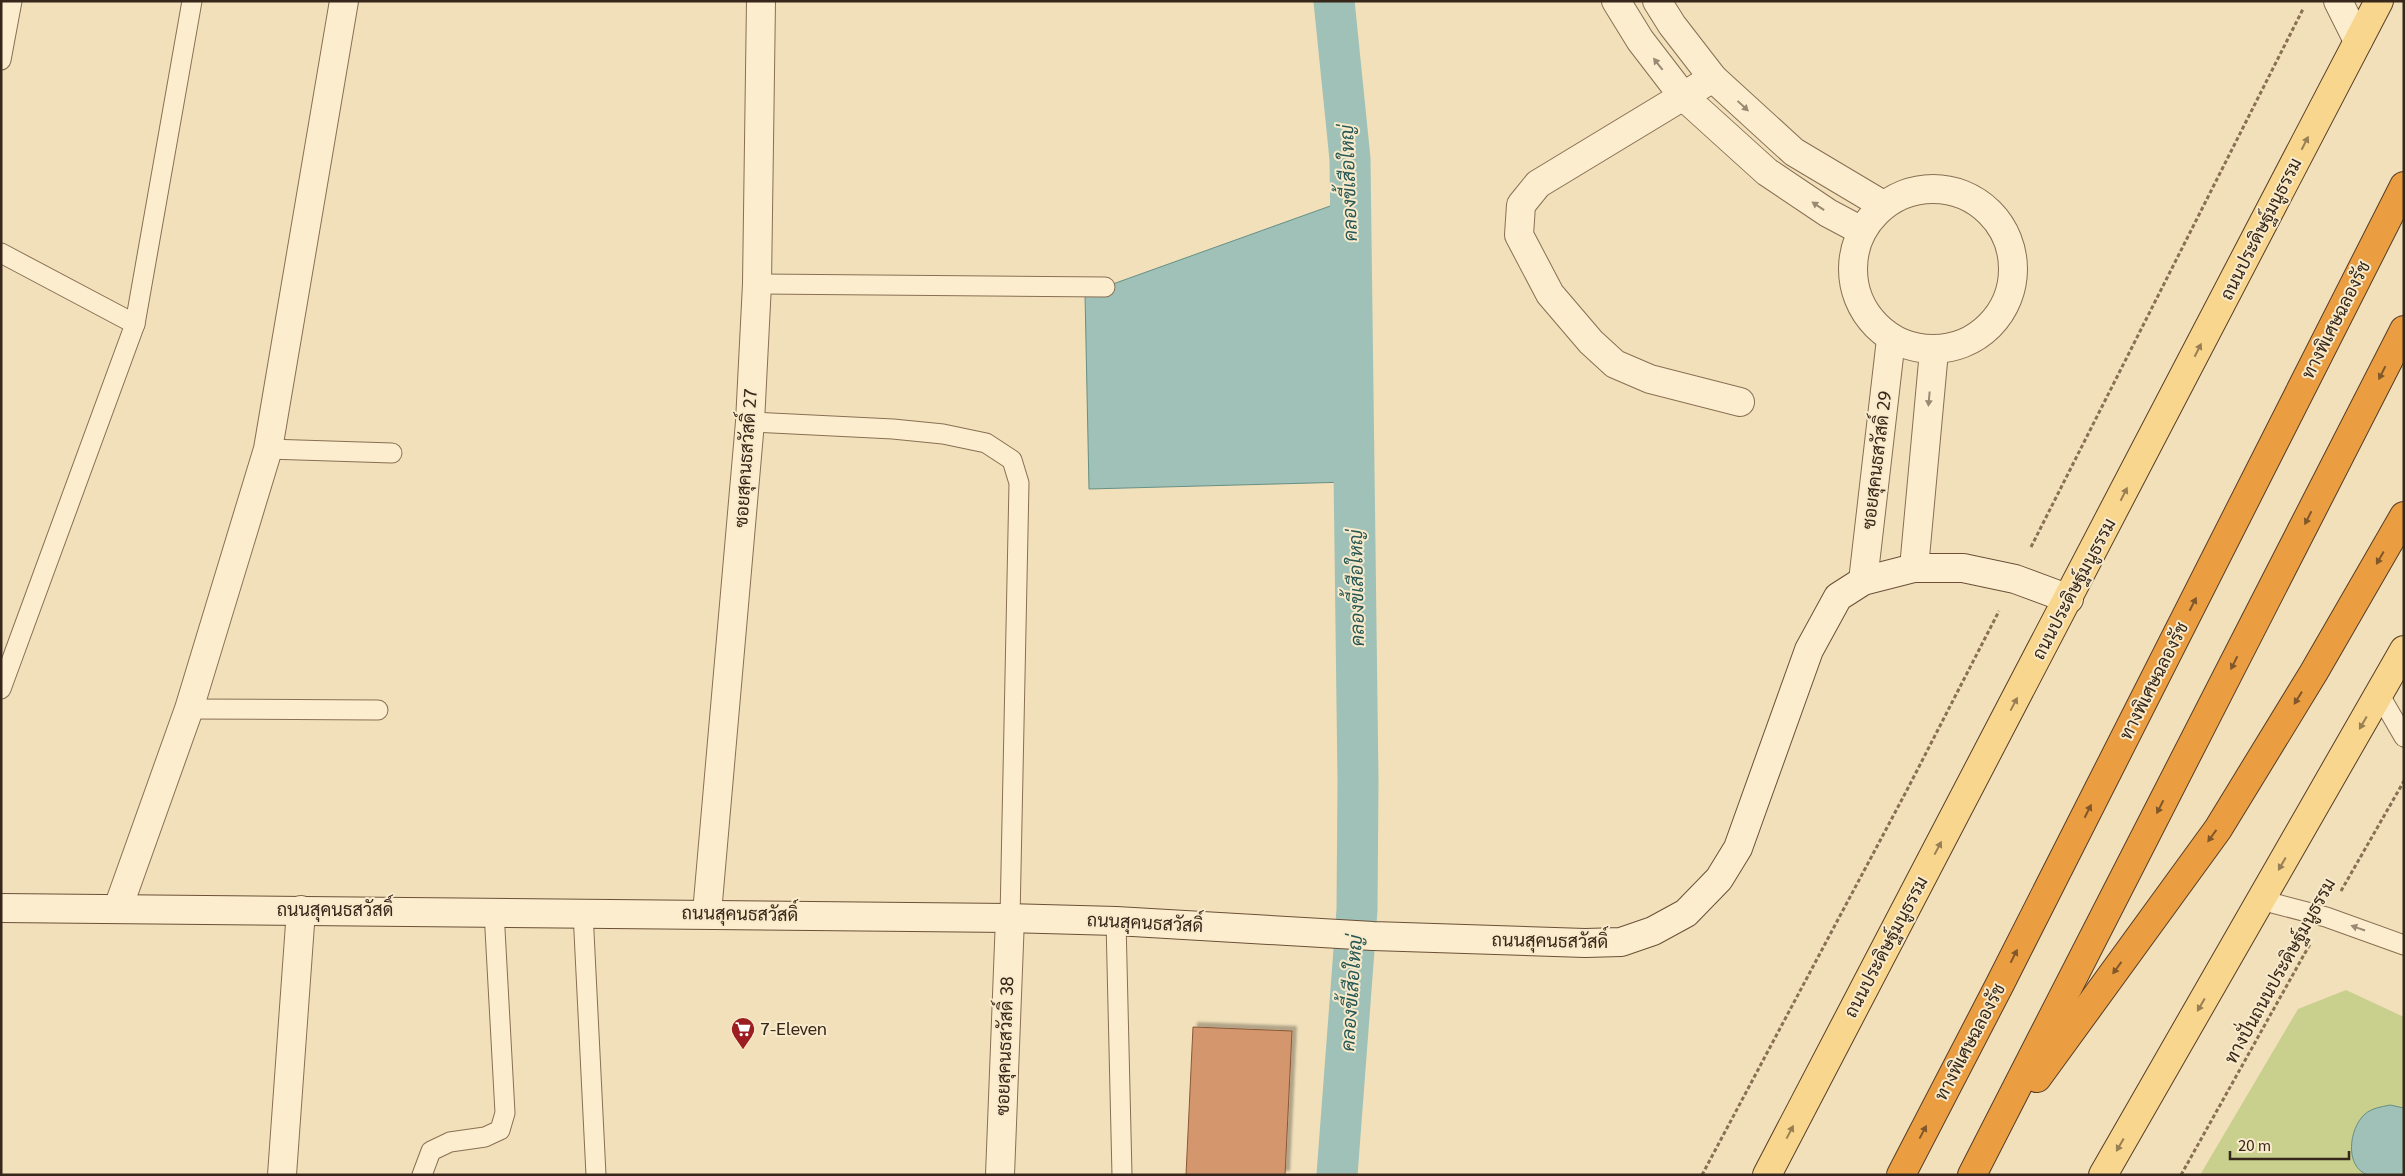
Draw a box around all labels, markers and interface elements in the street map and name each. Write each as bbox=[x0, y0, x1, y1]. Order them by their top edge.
one-way arrow bbox=[1653, 58, 1664, 71]
one-way arrow bbox=[1737, 100, 1750, 111]
water label: คลองขี้เสือใหญ่ bbox=[1328, 123, 1362, 242]
one-way arrow bbox=[2301, 136, 2309, 150]
street label: ถนนประดิษฐ์มนูธรรม bbox=[2214, 153, 2308, 305]
one-way arrow bbox=[1811, 201, 1824, 211]
street label: ทางพิเศษฉลองรัช bbox=[2295, 256, 2374, 382]
one-way arrow bbox=[2194, 342, 2202, 357]
one-way arrow bbox=[2378, 366, 2386, 380]
street label: ซอยสุคนธสวัสดิ์ 27 bbox=[725, 387, 763, 528]
street label: ซอยสุคนธสวัสดิ์ 29 bbox=[1852, 389, 1897, 531]
one-way arrow bbox=[1925, 392, 1933, 408]
one-way arrow bbox=[2120, 487, 2128, 501]
one-way arrow bbox=[2304, 511, 2312, 525]
street label: ถนนประดิษฐ์มนูธรรม bbox=[2026, 514, 2122, 664]
water label: คลองขี้เสือใหญ่ bbox=[1337, 528, 1369, 647]
one-way arrow bbox=[2375, 551, 2384, 565]
one-way arrow bbox=[2189, 597, 2197, 611]
street label: ทางพิเศษฉลองรัช bbox=[2113, 617, 2192, 743]
one-way arrow bbox=[2230, 656, 2238, 670]
one-way arrow bbox=[2293, 692, 2302, 705]
one-way arrow bbox=[2010, 697, 2018, 711]
one-way arrow bbox=[2358, 716, 2367, 729]
one-way arrow bbox=[2156, 800, 2164, 815]
one-way arrow bbox=[2084, 804, 2092, 819]
one-way arrow bbox=[2207, 829, 2217, 843]
one-way arrow bbox=[1934, 841, 1943, 855]
one-way arrow bbox=[2278, 856, 2286, 871]
street label: ถนนประดิษฐ์มนูธรรม bbox=[1838, 872, 1934, 1022]
street label: ทางปั่นถนนประดิษฐ์มนูธรรม bbox=[2216, 872, 2342, 1069]
street label: ถนนสุคนธสวัสดิ์ bbox=[277, 894, 393, 922]
street label: ถนนสุคนธสวัสดิ์ bbox=[681, 897, 799, 927]
street label: ถนนสุคนธสวัสดิ์ bbox=[1086, 904, 1204, 938]
street label: ถนนสุคนธสวัสดิ์ bbox=[1491, 924, 1609, 954]
one-way arrow bbox=[2350, 924, 2365, 932]
water label: คลองขี้เสือใหญ่ bbox=[1329, 932, 1367, 1052]
one-way arrow bbox=[2010, 949, 2019, 964]
one-way arrow bbox=[2112, 961, 2122, 975]
street label: ซอยสุคนธสวัสดิ์ 38 bbox=[986, 976, 1019, 1116]
street label: ทางพิเศษฉลองรัช bbox=[1928, 979, 2009, 1104]
one-way arrow bbox=[2197, 997, 2205, 1012]
supermarket icon: 7-Eleven bbox=[730, 1016, 756, 1050]
place label: 7-Eleven bbox=[760, 1016, 827, 1039]
one-way arrow bbox=[1786, 1124, 1794, 1139]
one-way arrow bbox=[1919, 1124, 1927, 1139]
scale bar bbox=[2230, 1128, 2349, 1160]
text: 20 m bbox=[2238, 1135, 2271, 1154]
one-way arrow bbox=[2115, 1139, 2124, 1152]

